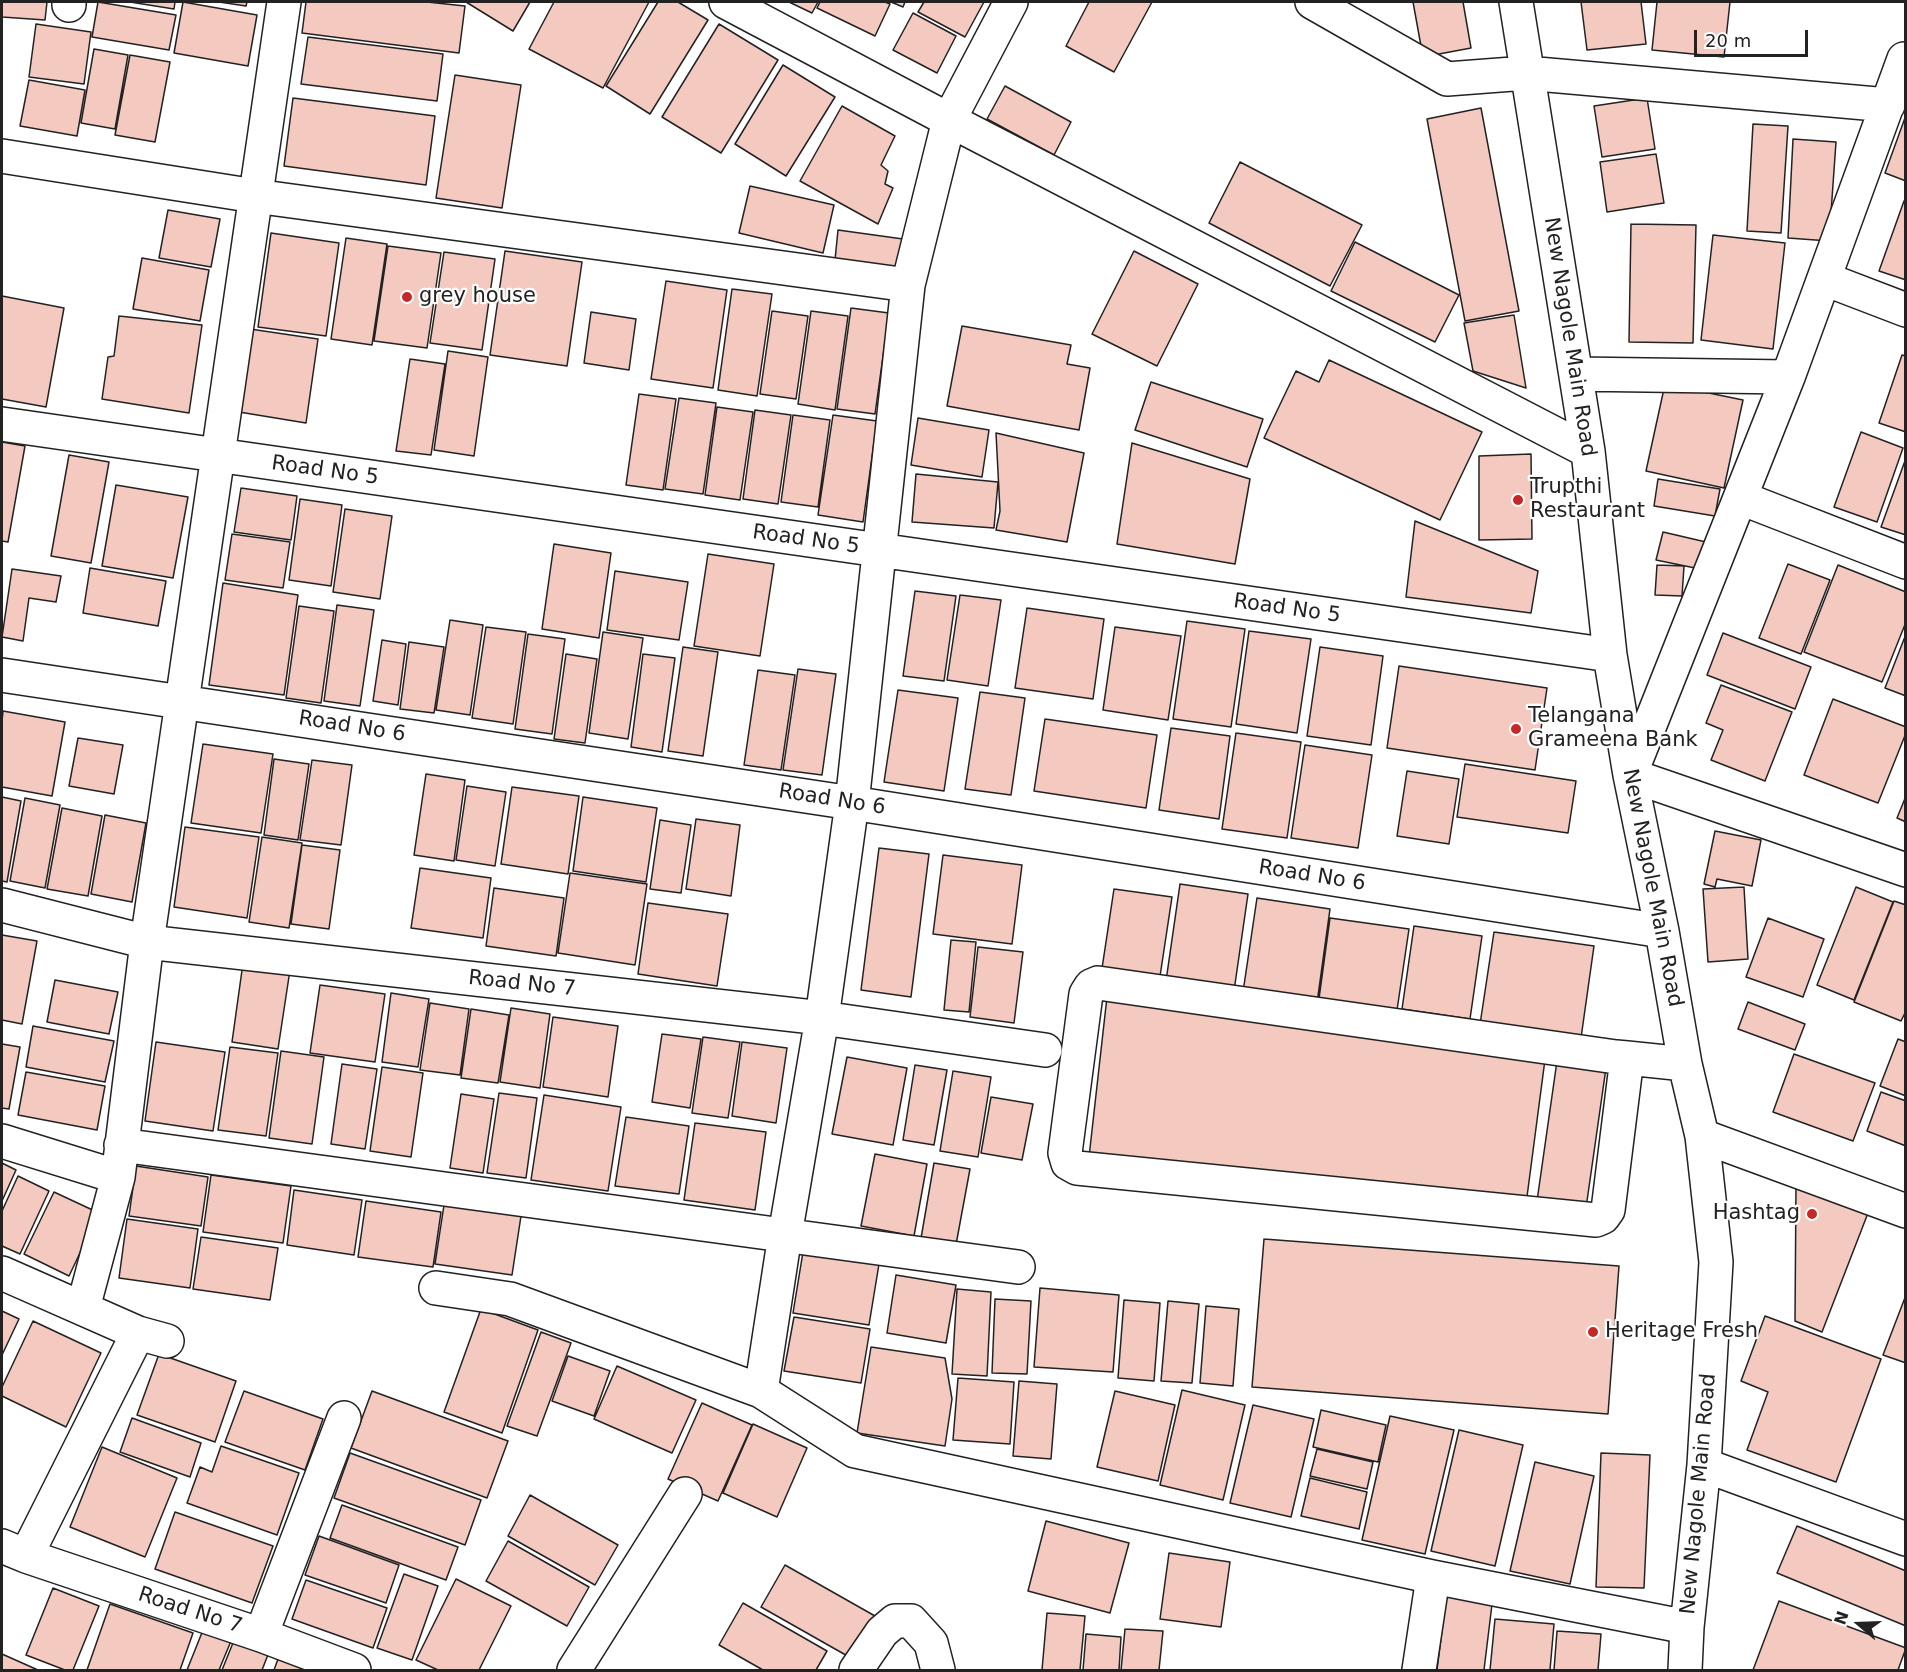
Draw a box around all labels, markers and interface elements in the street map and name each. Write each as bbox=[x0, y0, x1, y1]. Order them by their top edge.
scale bar bbox=[1697, 18, 1811, 56]
text: 20 m bbox=[1705, 30, 1751, 51]
street label: New Nagole Main Road bbox=[1538, 215, 1600, 459]
place label: grey house bbox=[419, 284, 536, 310]
marker: grey house bbox=[400, 290, 414, 304]
street label: Road No 5 bbox=[270, 451, 380, 491]
place label: Trupthi Restaurant bbox=[1530, 475, 1645, 525]
marker: Trupthi Restaurant bbox=[1511, 493, 1525, 507]
street label: Road No 5 bbox=[751, 520, 861, 560]
street label: Road No 5 bbox=[1232, 589, 1342, 629]
place label: Telangana Grameena Bank bbox=[1528, 704, 1698, 754]
street label: Road No 6 bbox=[297, 706, 407, 748]
marker: Telangana Grameena Bank bbox=[1509, 722, 1523, 736]
street label: New Nagole Main Road bbox=[1617, 767, 1687, 1009]
street label: Road No 6 bbox=[777, 779, 887, 821]
street label: Road No 6 bbox=[1257, 855, 1367, 897]
street label: Road No 7 bbox=[467, 966, 577, 1002]
place label: Hashtag bbox=[1713, 1201, 1800, 1227]
marker: Hashtag bbox=[1805, 1207, 1819, 1221]
place label: Heritage Fresh bbox=[1605, 1319, 1758, 1345]
marker: Heritage Fresh bbox=[1586, 1325, 1600, 1339]
street label: New Nagole Main Road bbox=[1676, 1372, 1722, 1616]
street label: Road No 7 bbox=[135, 1582, 245, 1640]
north arrow bbox=[1829, 1594, 1889, 1654]
text: N bbox=[1830, 1609, 1853, 1627]

